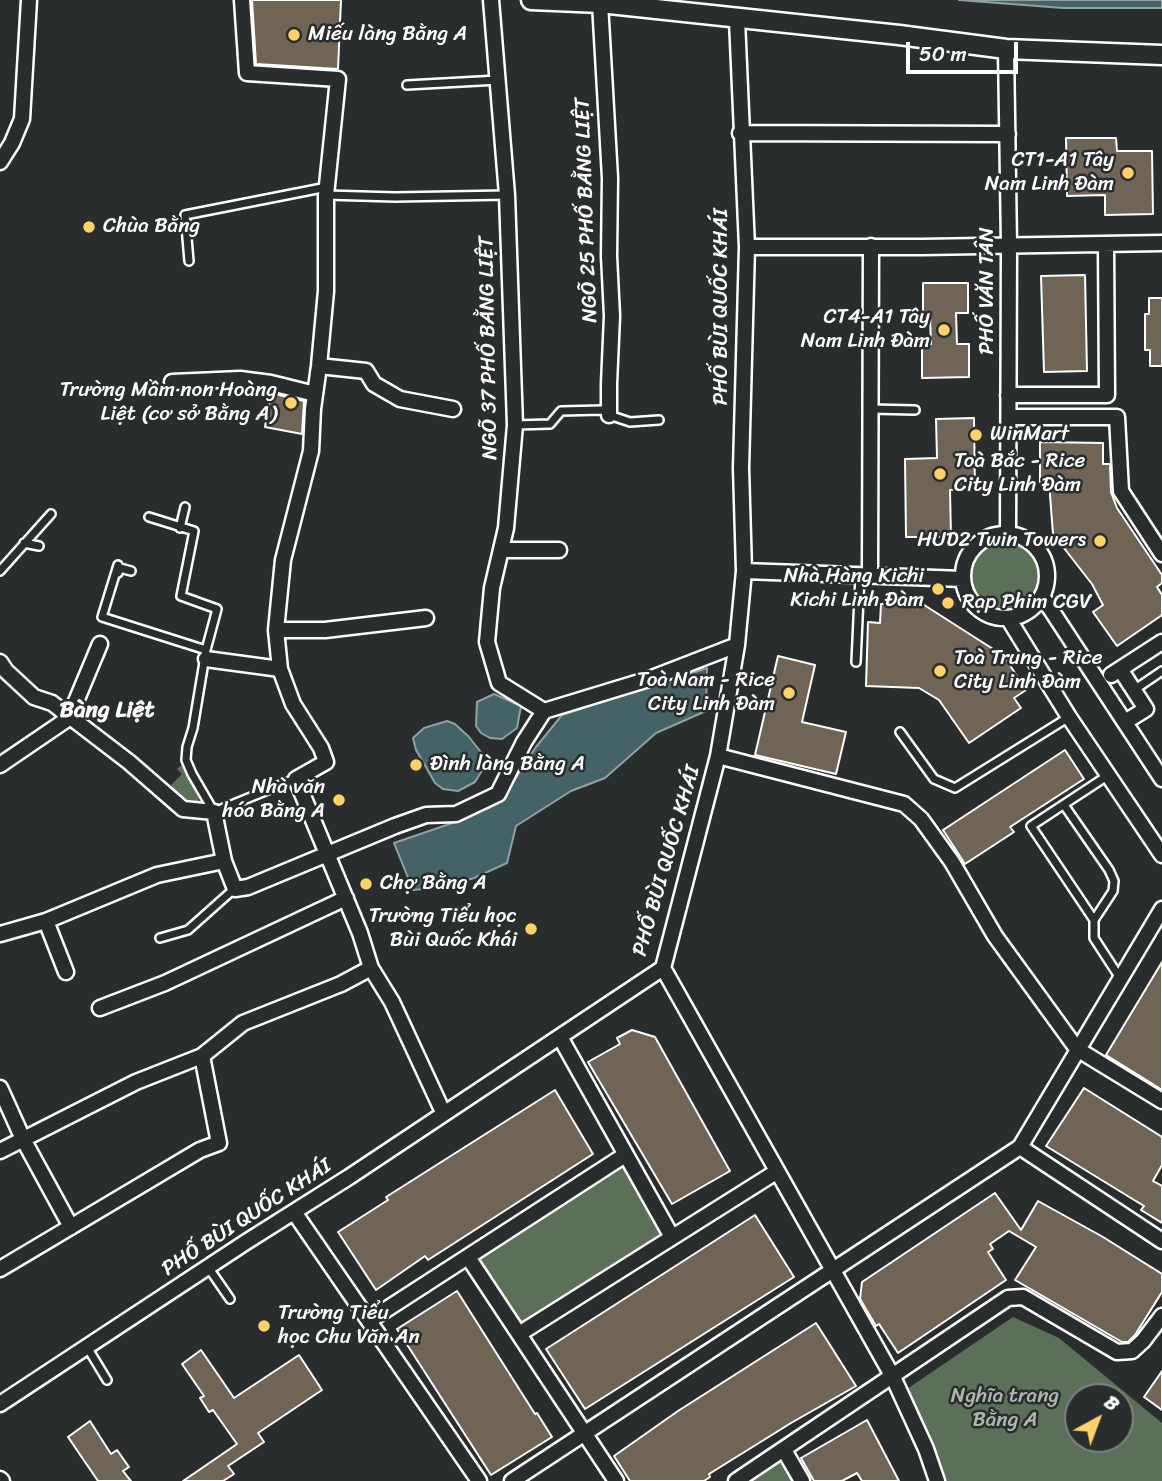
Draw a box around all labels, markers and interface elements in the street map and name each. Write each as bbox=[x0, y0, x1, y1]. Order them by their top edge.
place label: Miếu làng Bằng A bbox=[308, 22, 467, 48]
marker: Miếu làng Bằng A bbox=[286, 27, 302, 43]
scale bar bbox=[910, 28, 1022, 72]
text: 50 m bbox=[919, 35, 967, 73]
street label: NGÕ 25 PHỐ BẰNG LIỆT bbox=[570, 97, 604, 323]
place label: CT1-A1 Tây Nam Linh Đàm bbox=[985, 148, 1114, 198]
marker: CT1-A1 Tây Nam Linh Đàm bbox=[1120, 165, 1136, 181]
street label: PHỐ BÙI QUỐC KHÁI bbox=[709, 208, 735, 406]
place label: Chùa Bằng bbox=[103, 214, 200, 240]
marker: Chùa Bằng bbox=[81, 219, 97, 235]
street label: PHỐ VĂN TÂN bbox=[975, 227, 1001, 355]
street label: NGÕ 37 PHỐ BẰNG LIỆT bbox=[474, 236, 504, 460]
place label: CT4-A1 Tây Nam Linh Đàm bbox=[801, 305, 930, 355]
marker: CT4-A1 Tây Nam Linh Đàm bbox=[936, 322, 952, 338]
place label: Trường Mầm non Hoàng Liệt (cơ sở Bằng A) bbox=[60, 378, 277, 428]
marker: Trường Mầm non Hoàng Liệt (cơ sở Bằng A) bbox=[283, 395, 299, 411]
place label: WinMart bbox=[990, 422, 1069, 448]
marker: WinMart bbox=[968, 427, 984, 443]
place label: Toà Bắc - Rice City Linh Đàm bbox=[954, 449, 1085, 499]
marker: Toà Bắc - Rice City Linh Đàm bbox=[932, 466, 948, 482]
place label: HUD2 Twin Towers bbox=[917, 528, 1086, 554]
marker: HUD2 Twin Towers bbox=[1092, 533, 1108, 549]
place label: Nhà Hàng Kichi Kichi Linh Đàm bbox=[784, 564, 924, 614]
marker: Nhà Hàng Kichi Kichi Linh Đàm bbox=[930, 581, 946, 597]
place label: Rạp Phim CGV bbox=[962, 590, 1092, 616]
marker: Rạp Phim CGV bbox=[940, 595, 956, 611]
place label: Toà Trung - Rice City Linh Đàm bbox=[954, 646, 1103, 696]
marker: Toà Trung - Rice City Linh Đàm bbox=[932, 663, 948, 679]
place label: Toà Nam - Rice City Linh Đàm bbox=[637, 668, 775, 718]
marker: Toà Nam - Rice City Linh Đàm bbox=[781, 685, 797, 701]
district label: Bàng Liệt bbox=[60, 697, 154, 725]
place label: Đình làng Bằng A bbox=[430, 752, 585, 778]
marker: Đình làng Bằng A bbox=[408, 757, 424, 773]
street label: PHỐ BÙI QUỐC KHÁI bbox=[628, 763, 706, 959]
place label: Nhà văn hóa Bằng A bbox=[222, 775, 325, 825]
marker: Nhà văn hóa Bằng A bbox=[331, 792, 347, 808]
place label: Chợ Bằng A bbox=[380, 871, 487, 897]
marker: Chợ Bằng A bbox=[358, 876, 374, 892]
place label: Trường Tiểu học Bùi Quốc Khái bbox=[369, 904, 517, 954]
marker: Trường Tiểu học Bùi Quốc Khái bbox=[523, 921, 539, 937]
street label: PHỐ BÙI QUỐC KHÁI bbox=[158, 1154, 336, 1282]
place label: Trường Tiểu học Chu Văn An bbox=[278, 1301, 420, 1351]
marker: Trường Tiểu học Chu Văn An bbox=[256, 1318, 272, 1334]
north arrow bbox=[1064, 1383, 1134, 1453]
park label: Nghĩa trang Bằng A bbox=[951, 1384, 1059, 1434]
text: B bbox=[1096, 1387, 1127, 1420]

